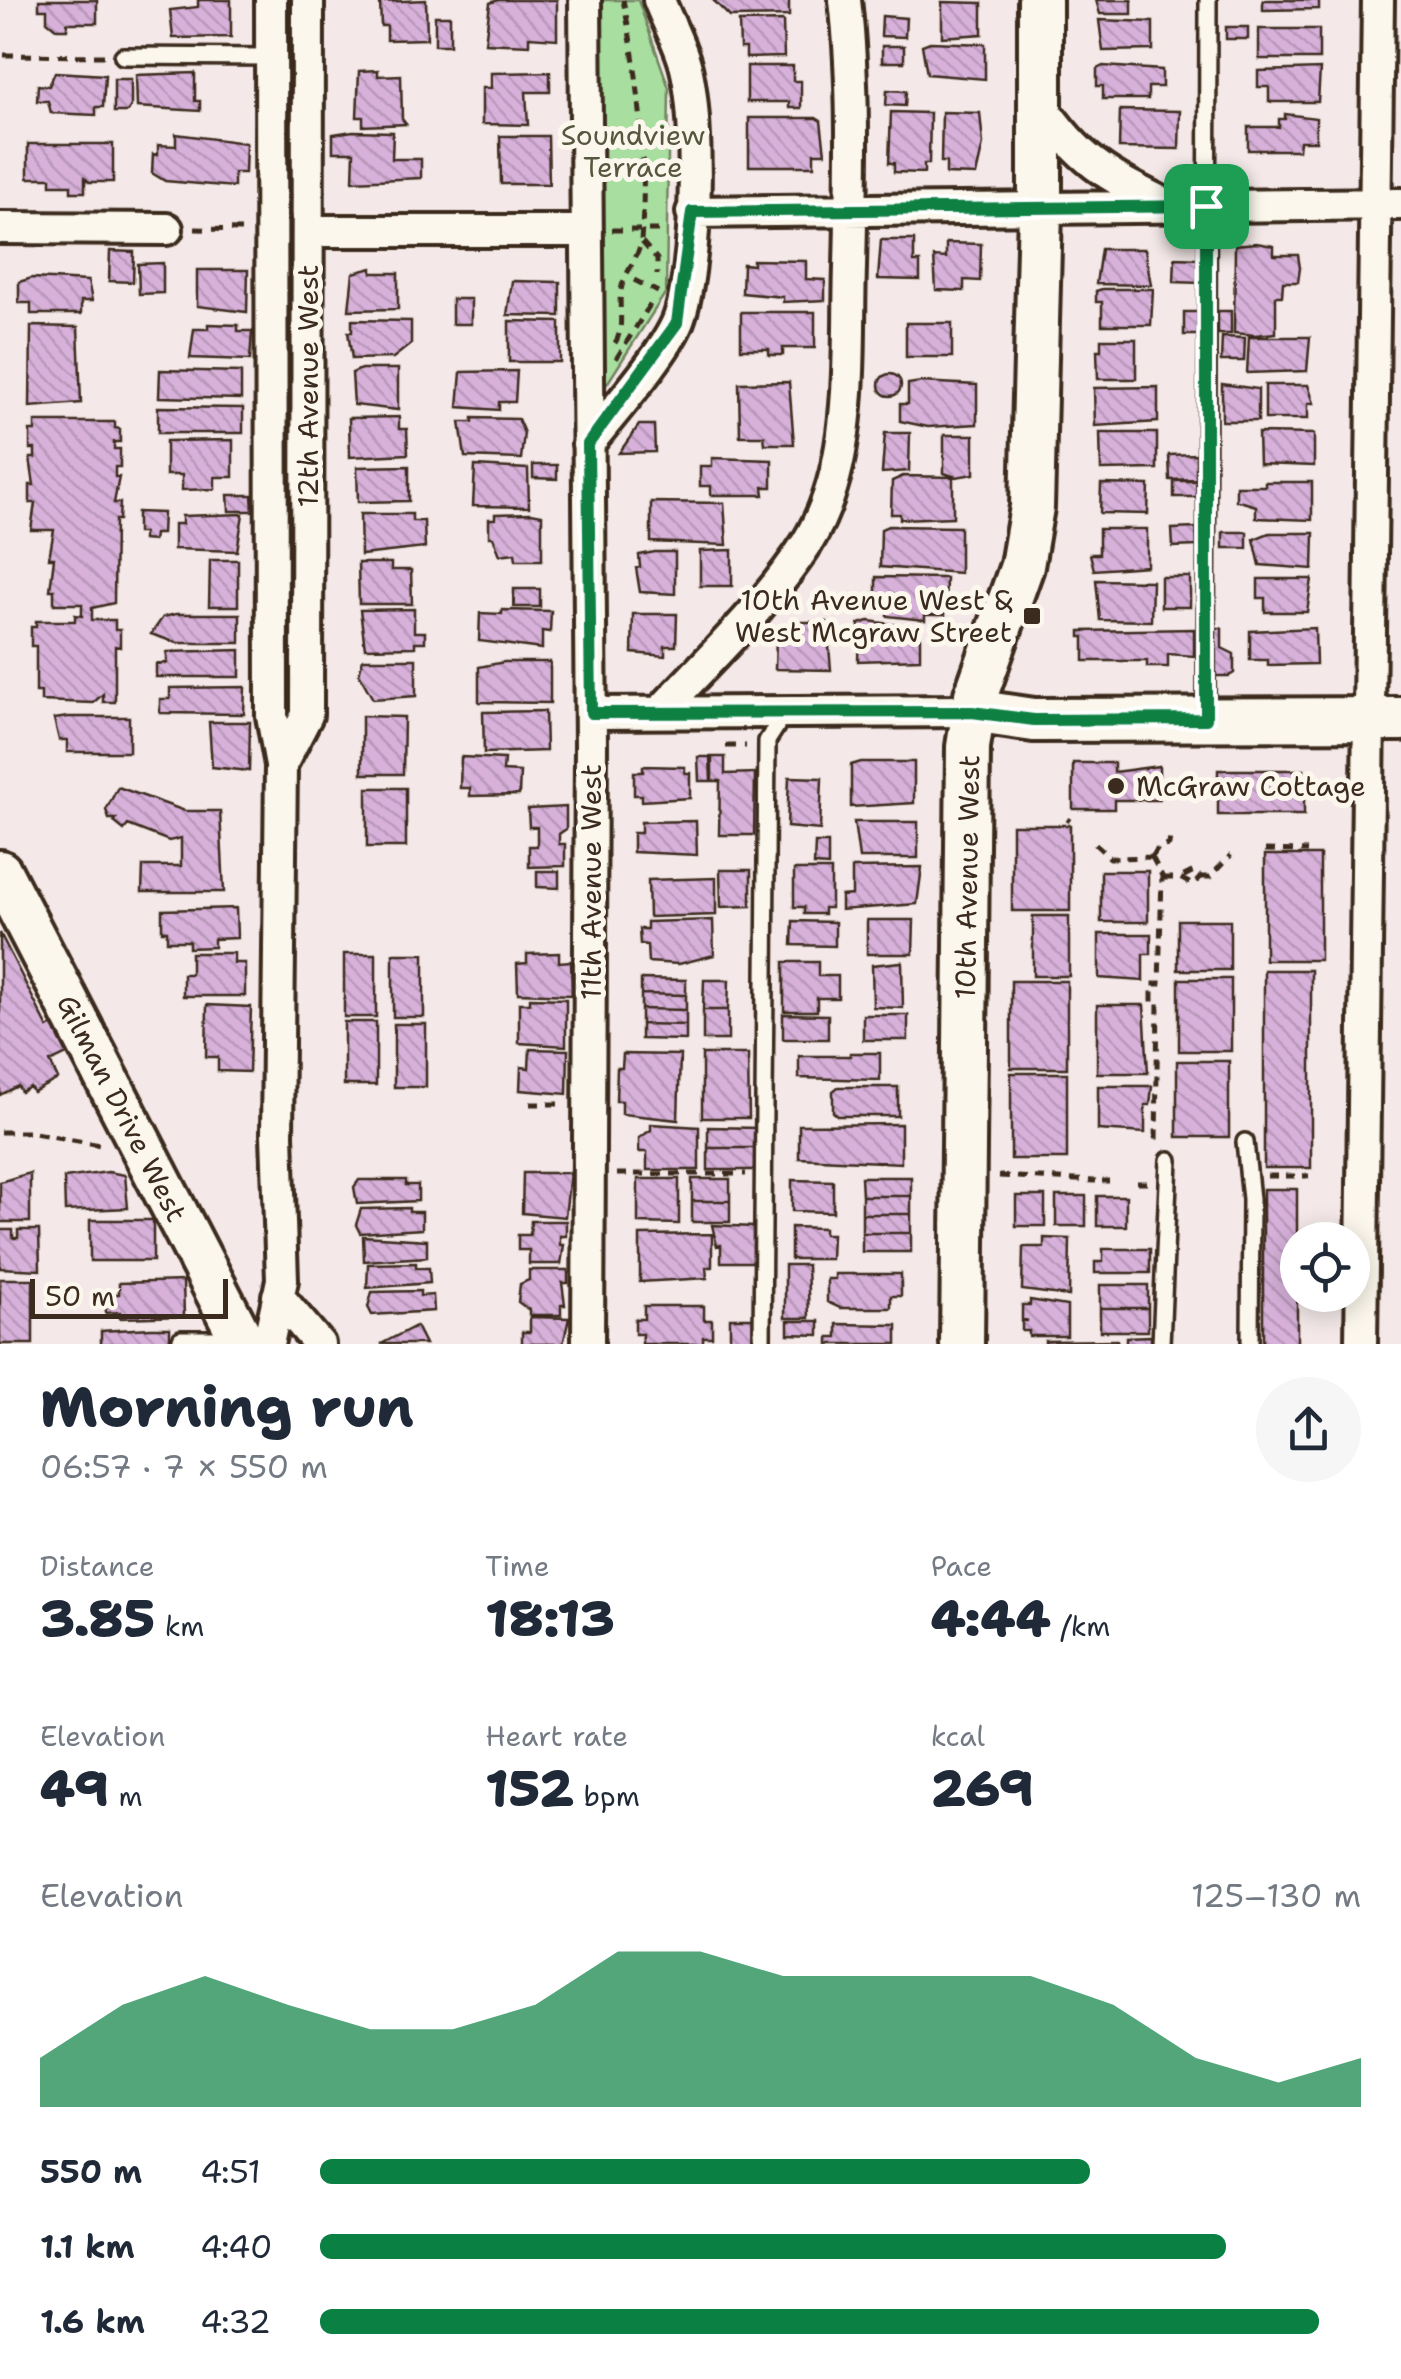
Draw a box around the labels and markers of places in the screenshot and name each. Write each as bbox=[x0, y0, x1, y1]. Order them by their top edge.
pin bbox=[1164, 164, 1249, 249]
place label: 10th Avenue West & West Mcgraw Street bbox=[735, 581, 1013, 651]
marker: 10th Avenue West & West Mcgraw Street bbox=[1021, 605, 1043, 627]
place label: McGraw Cottage bbox=[1136, 767, 1366, 805]
marker: McGraw Cottage bbox=[1105, 775, 1127, 797]

